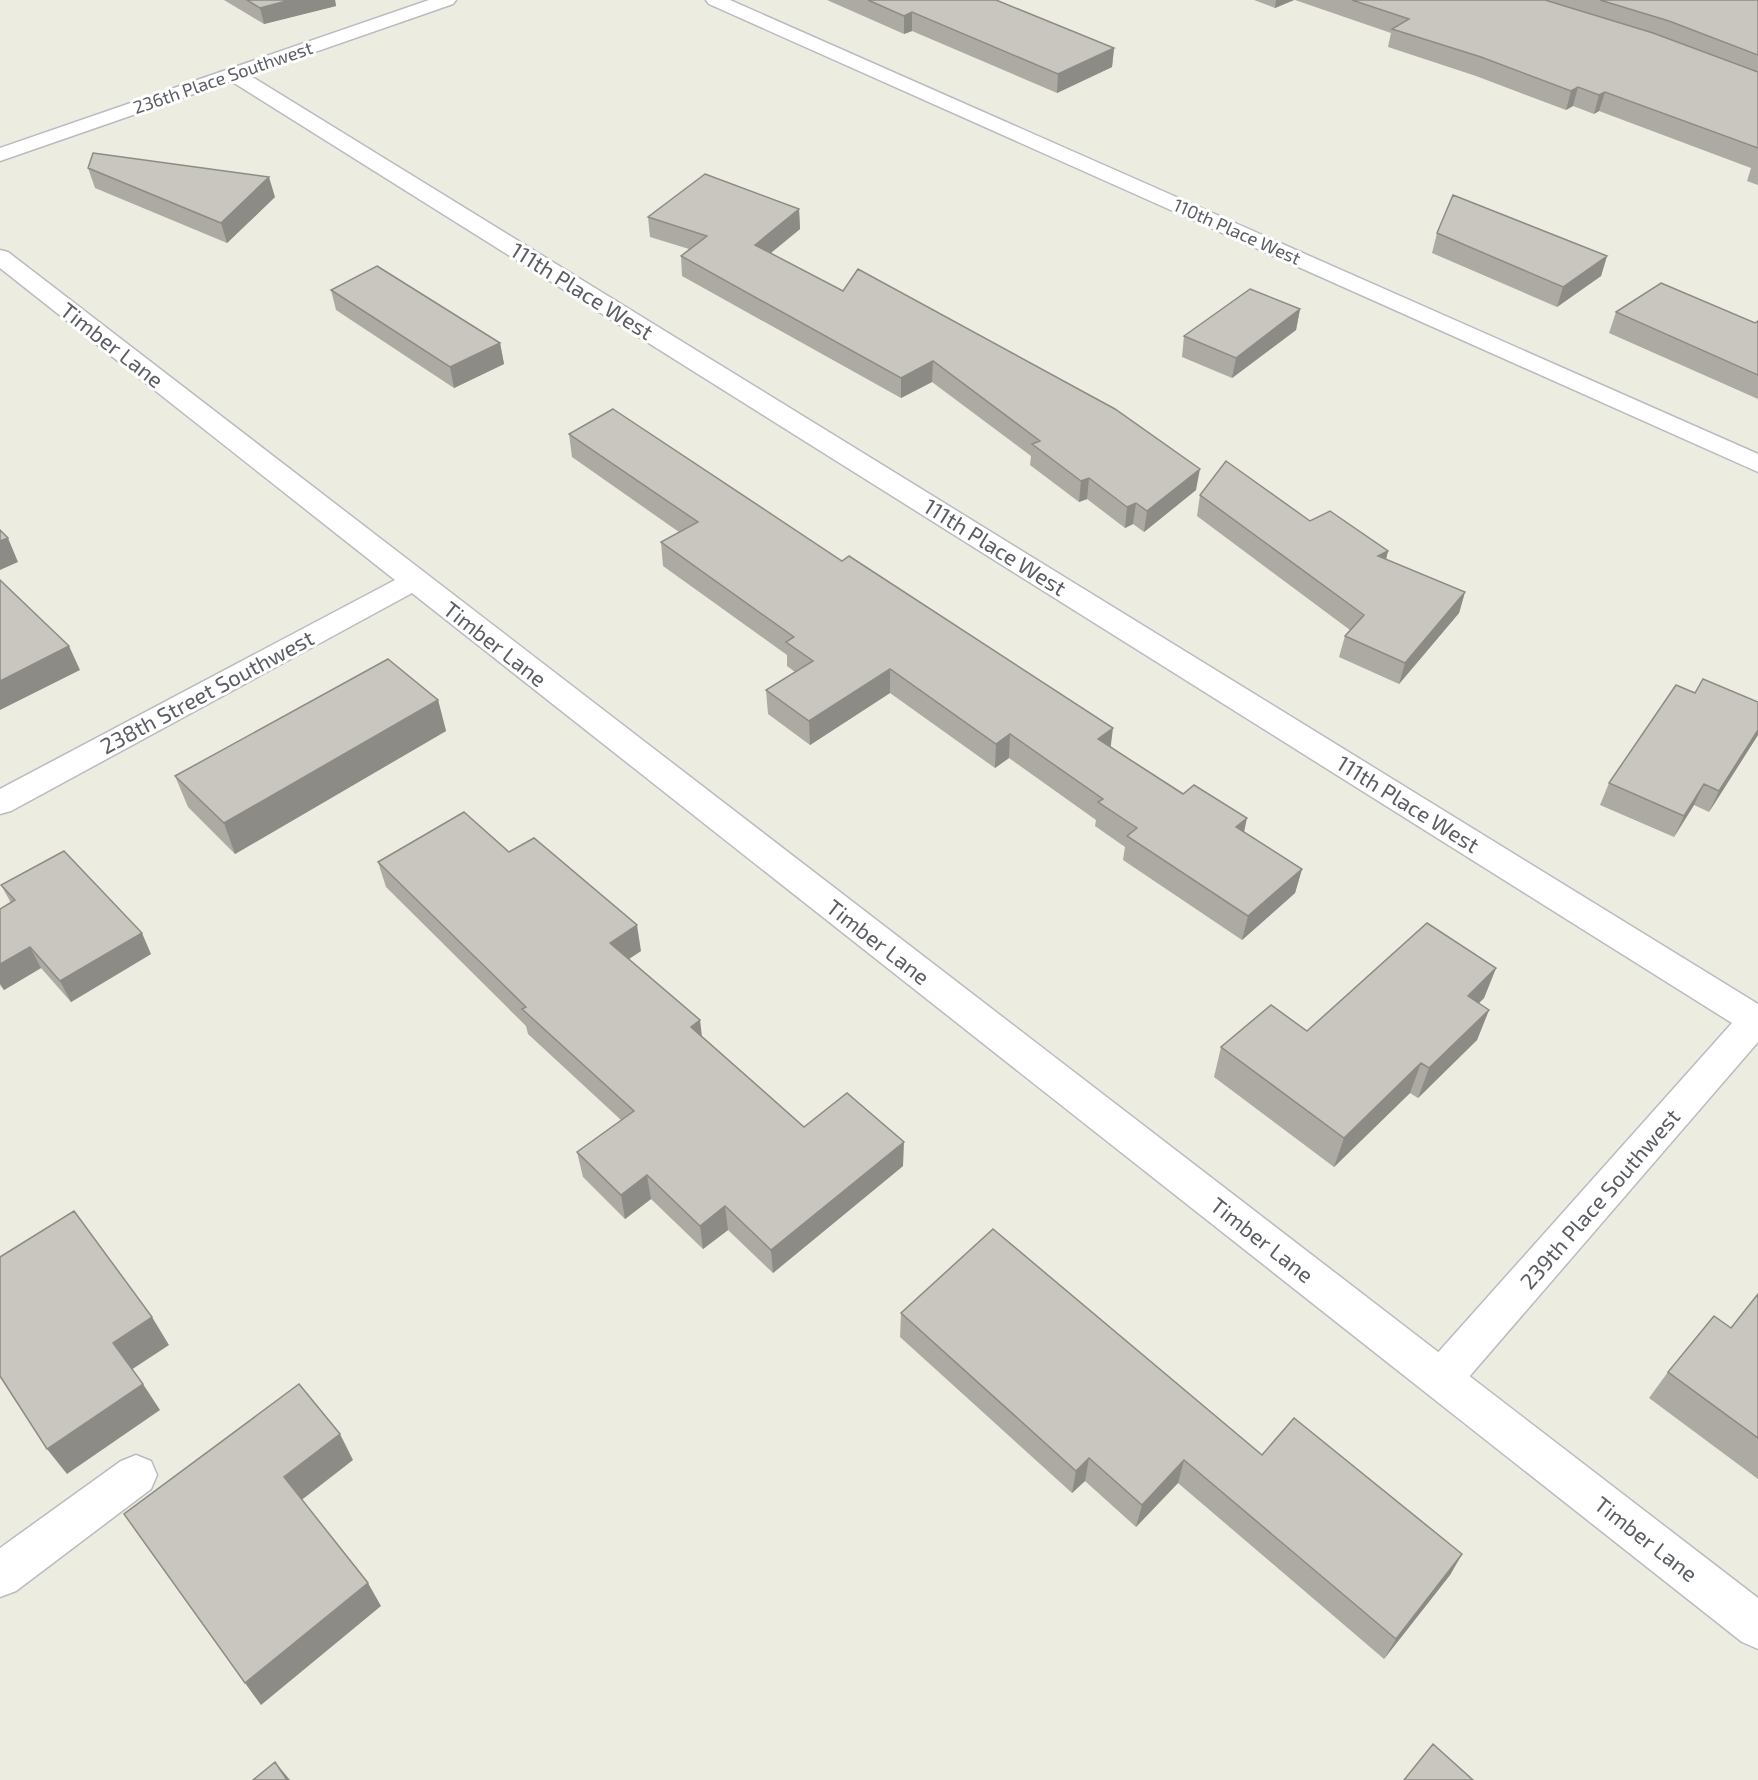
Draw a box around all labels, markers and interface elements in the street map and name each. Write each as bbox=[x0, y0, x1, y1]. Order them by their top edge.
street label: 236th Place Southwest bbox=[130, 36, 315, 118]
street label: 110th Place West bbox=[1170, 193, 1305, 269]
street label: 111th Place West bbox=[507, 236, 658, 344]
street label: Timber Lane bbox=[56, 296, 169, 392]
street label: 111th Place West bbox=[920, 492, 1071, 600]
street label: Timber Lane bbox=[439, 595, 552, 691]
street label: 238th Street Southwest bbox=[95, 624, 318, 758]
street label: 111th Place West bbox=[1333, 749, 1484, 857]
street label: Timber Lane bbox=[822, 893, 935, 989]
street label: 239th Place Southwest bbox=[1514, 1103, 1685, 1294]
street label: Timber Lane bbox=[1206, 1191, 1319, 1287]
street label: Timber Lane bbox=[1590, 1490, 1703, 1586]

